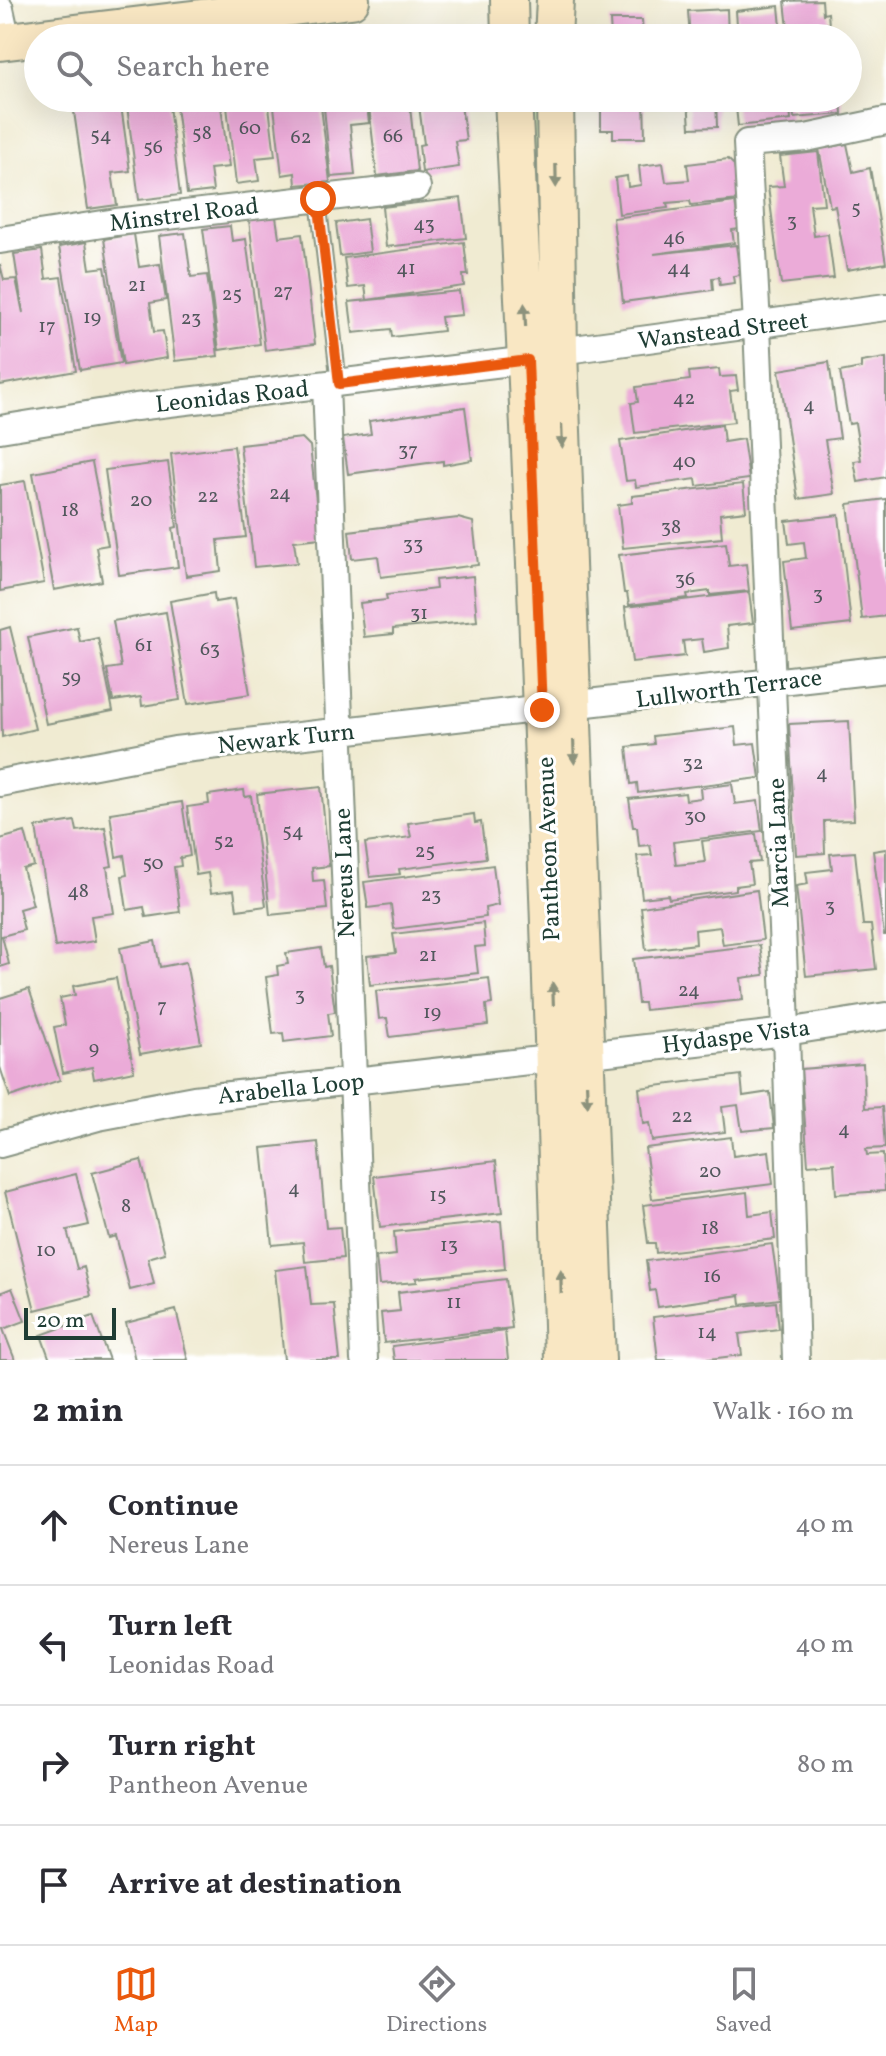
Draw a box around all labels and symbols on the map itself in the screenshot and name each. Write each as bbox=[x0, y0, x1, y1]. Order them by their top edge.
house number: 60 bbox=[239, 115, 261, 143]
house number: 58 bbox=[192, 120, 212, 148]
house number: 54 bbox=[90, 122, 112, 150]
house number: 66 bbox=[383, 123, 403, 151]
house number: 62 bbox=[291, 124, 311, 152]
house number: 56 bbox=[143, 134, 163, 162]
one-way arrow bbox=[550, 164, 562, 189]
route start bbox=[300, 181, 336, 217]
street label: Minstrel Road bbox=[108, 190, 261, 242]
house number: 5 bbox=[851, 195, 861, 223]
house number: 3 bbox=[787, 208, 797, 236]
house number: 43 bbox=[413, 211, 435, 239]
house number: 46 bbox=[663, 225, 685, 253]
house number: 41 bbox=[396, 255, 416, 283]
house number: 44 bbox=[667, 255, 691, 283]
house number: 21 bbox=[128, 272, 146, 300]
house number: 27 bbox=[273, 278, 293, 306]
house number: 25 bbox=[222, 281, 242, 309]
one-way arrow bbox=[518, 302, 531, 327]
house number: 19 bbox=[83, 304, 101, 332]
house number: 23 bbox=[181, 305, 201, 333]
street label: Wanstead Street bbox=[636, 305, 811, 359]
house number: 17 bbox=[38, 313, 56, 341]
street label: Leonidas Road bbox=[154, 373, 311, 423]
house number: 42 bbox=[673, 385, 695, 413]
house number: 4 bbox=[803, 392, 815, 420]
one-way arrow bbox=[556, 424, 569, 449]
house number: 37 bbox=[398, 437, 418, 465]
house number: 40 bbox=[672, 448, 696, 476]
house number: 24 bbox=[269, 480, 291, 508]
house number: 22 bbox=[197, 483, 219, 511]
house number: 20 bbox=[130, 487, 152, 515]
house number: 18 bbox=[61, 497, 79, 525]
house number: 38 bbox=[661, 514, 681, 542]
house number: 33 bbox=[403, 531, 423, 559]
house number: 36 bbox=[675, 566, 695, 594]
house number: 3 bbox=[813, 581, 823, 609]
house number: 31 bbox=[410, 600, 428, 628]
house number: 61 bbox=[135, 632, 153, 660]
house number: 63 bbox=[200, 636, 220, 664]
street label: Lullworth Terrace bbox=[634, 662, 824, 718]
house number: 59 bbox=[61, 664, 81, 692]
route end bbox=[524, 692, 560, 728]
street label: Newark Turn bbox=[216, 716, 356, 764]
one-way arrow bbox=[568, 740, 581, 765]
house number: 32 bbox=[683, 750, 704, 778]
street label: Pantheon Avenue bbox=[530, 756, 570, 942]
house number: 4 bbox=[816, 760, 828, 788]
street label: Marcia Lane bbox=[761, 777, 799, 909]
house number: 30 bbox=[684, 803, 706, 831]
street label: Nereus Lane bbox=[327, 807, 365, 939]
house number: 54 bbox=[282, 818, 304, 846]
house number: 52 bbox=[214, 828, 234, 856]
house number: 25 bbox=[415, 838, 435, 866]
house number: 50 bbox=[142, 850, 164, 878]
house number: 48 bbox=[67, 878, 89, 906]
house number: 23 bbox=[421, 882, 441, 910]
house number: 3 bbox=[825, 893, 835, 921]
house number: 21 bbox=[419, 942, 437, 970]
house number: 24 bbox=[678, 977, 700, 1005]
one-way arrow bbox=[547, 981, 560, 1006]
house number: 3 bbox=[295, 982, 305, 1010]
house number: 7 bbox=[157, 993, 167, 1021]
house number: 19 bbox=[423, 999, 441, 1027]
street label: Hydaspe Vista bbox=[660, 1012, 812, 1064]
house number: 9 bbox=[89, 1035, 99, 1063]
street label: Arabella Loop bbox=[216, 1065, 366, 1115]
one-way arrow bbox=[581, 1083, 594, 1108]
house number: 22 bbox=[671, 1103, 693, 1131]
house number: 4 bbox=[838, 1116, 850, 1144]
house number: 20 bbox=[699, 1158, 721, 1186]
house number: 4 bbox=[288, 1175, 300, 1203]
house number: 15 bbox=[429, 1182, 447, 1210]
house number: 8 bbox=[121, 1193, 131, 1221]
house number: 18 bbox=[701, 1215, 719, 1243]
house number: 13 bbox=[440, 1232, 458, 1260]
house number: 10 bbox=[36, 1237, 56, 1265]
house number: 16 bbox=[703, 1263, 721, 1291]
one-way arrow bbox=[554, 1269, 567, 1294]
house number: 11 bbox=[446, 1289, 462, 1317]
scale bar bbox=[24, 1304, 116, 1340]
house number: 14 bbox=[697, 1319, 717, 1347]

